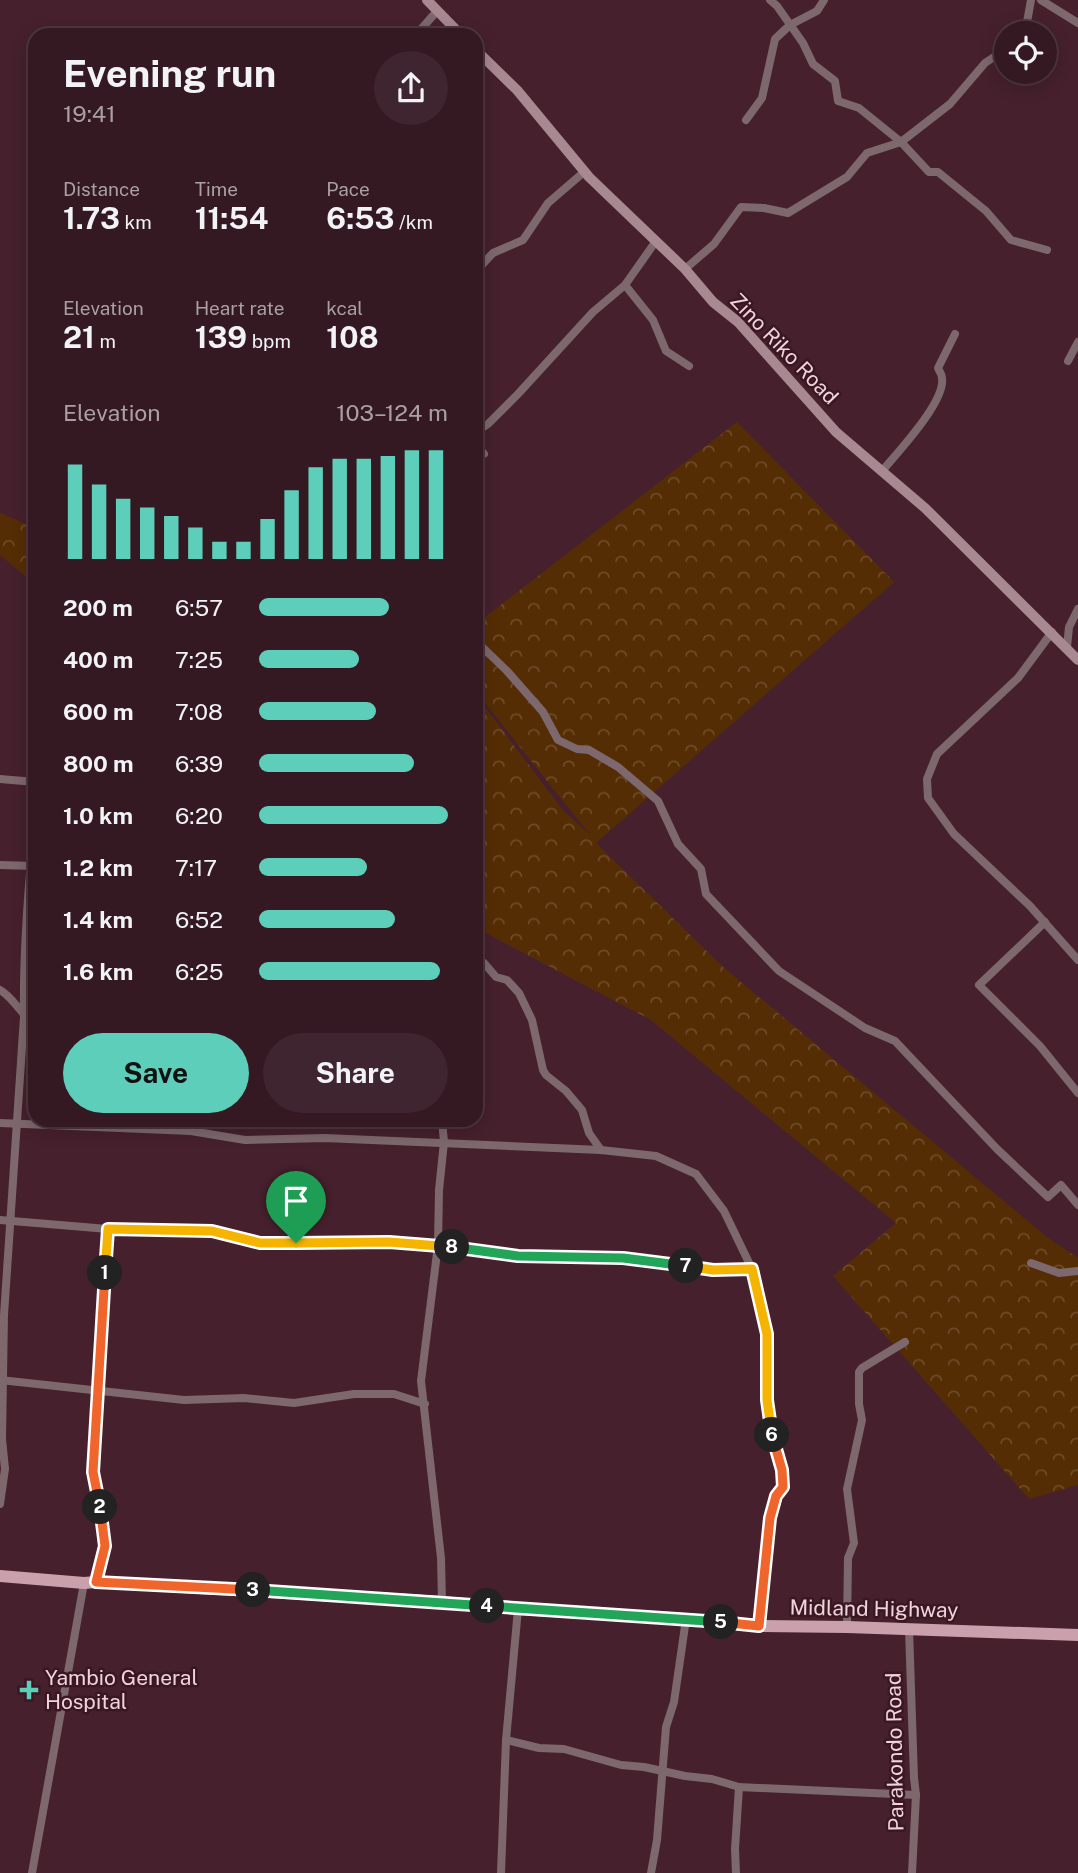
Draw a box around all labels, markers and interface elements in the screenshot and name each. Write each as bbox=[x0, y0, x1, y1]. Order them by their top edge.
map controls bbox=[994, 21, 1057, 84]
button: locate bbox=[994, 21, 1057, 84]
text: Evening run bbox=[63, 51, 276, 96]
button: share bbox=[374, 51, 448, 125]
text: 19:41 bbox=[63, 100, 116, 127]
text: Distance bbox=[63, 178, 140, 200]
text: Time bbox=[195, 178, 238, 200]
text: Pace bbox=[326, 178, 370, 200]
text: 1.73 bbox=[63, 200, 120, 236]
text: 11:54 bbox=[195, 200, 268, 236]
text: 6:53 bbox=[326, 200, 394, 236]
text: km bbox=[120, 211, 152, 233]
text: /km bbox=[394, 211, 433, 233]
street label: Zino Riko Road bbox=[725, 288, 844, 409]
text: Elevation bbox=[63, 297, 144, 319]
text: Heart rate bbox=[195, 297, 284, 319]
text: kcal bbox=[326, 297, 363, 319]
text: 21 bbox=[63, 319, 95, 355]
text: 139 bbox=[195, 319, 247, 355]
text: 108 bbox=[326, 319, 379, 355]
text: m bbox=[95, 330, 116, 352]
text: bpm bbox=[247, 330, 291, 352]
text: Elevation bbox=[63, 399, 161, 426]
text: 103–124 m bbox=[336, 399, 448, 426]
text: 200 m bbox=[63, 594, 133, 621]
text: 6:57 bbox=[175, 594, 223, 621]
text: 400 m bbox=[63, 646, 133, 673]
text: 7:25 bbox=[175, 646, 223, 673]
text: 600 m bbox=[63, 698, 133, 725]
text: 7:08 bbox=[175, 698, 223, 725]
text: 800 m bbox=[63, 750, 134, 777]
text: 6:39 bbox=[175, 750, 223, 777]
text: 1.0 km bbox=[63, 802, 133, 829]
text: 6:20 bbox=[175, 802, 223, 829]
text: 1.2 km bbox=[63, 854, 133, 881]
text: 7:17 bbox=[175, 854, 217, 881]
text: 1.4 km bbox=[63, 906, 133, 933]
text: 6:52 bbox=[175, 906, 223, 933]
text: 1.6 km bbox=[63, 958, 133, 985]
text: 6:25 bbox=[175, 958, 223, 985]
button: Save bbox=[63, 1033, 249, 1113]
button: Share bbox=[263, 1033, 448, 1113]
pin bbox=[266, 1171, 326, 1243]
icon: arrive bbox=[277, 1182, 315, 1220]
pin: 8 bbox=[434, 1230, 470, 1264]
text: 8 bbox=[445, 1235, 458, 1257]
pin: 7 bbox=[668, 1248, 704, 1284]
text: 7 bbox=[680, 1254, 691, 1276]
pin: 1 bbox=[88, 1256, 122, 1290]
text: 1 bbox=[100, 1261, 109, 1283]
pin: 6 bbox=[754, 1418, 790, 1452]
text: 6 bbox=[765, 1423, 778, 1445]
pin: 2 bbox=[82, 1490, 118, 1524]
text: 2 bbox=[93, 1495, 106, 1517]
pin: 3 bbox=[236, 1572, 270, 1608]
text: 3 bbox=[246, 1578, 259, 1600]
pin: 4 bbox=[470, 1588, 504, 1624]
text: 4 bbox=[480, 1594, 493, 1616]
street label: Midland Highway bbox=[789, 1595, 959, 1622]
pin: 5 bbox=[704, 1604, 738, 1640]
text: 5 bbox=[714, 1610, 727, 1632]
place label: Yambio General Hospital bbox=[45, 1665, 198, 1714]
street label: Parakondo Road bbox=[881, 1672, 908, 1832]
marker: Yambio General Hospital bbox=[19, 1680, 39, 1700]

